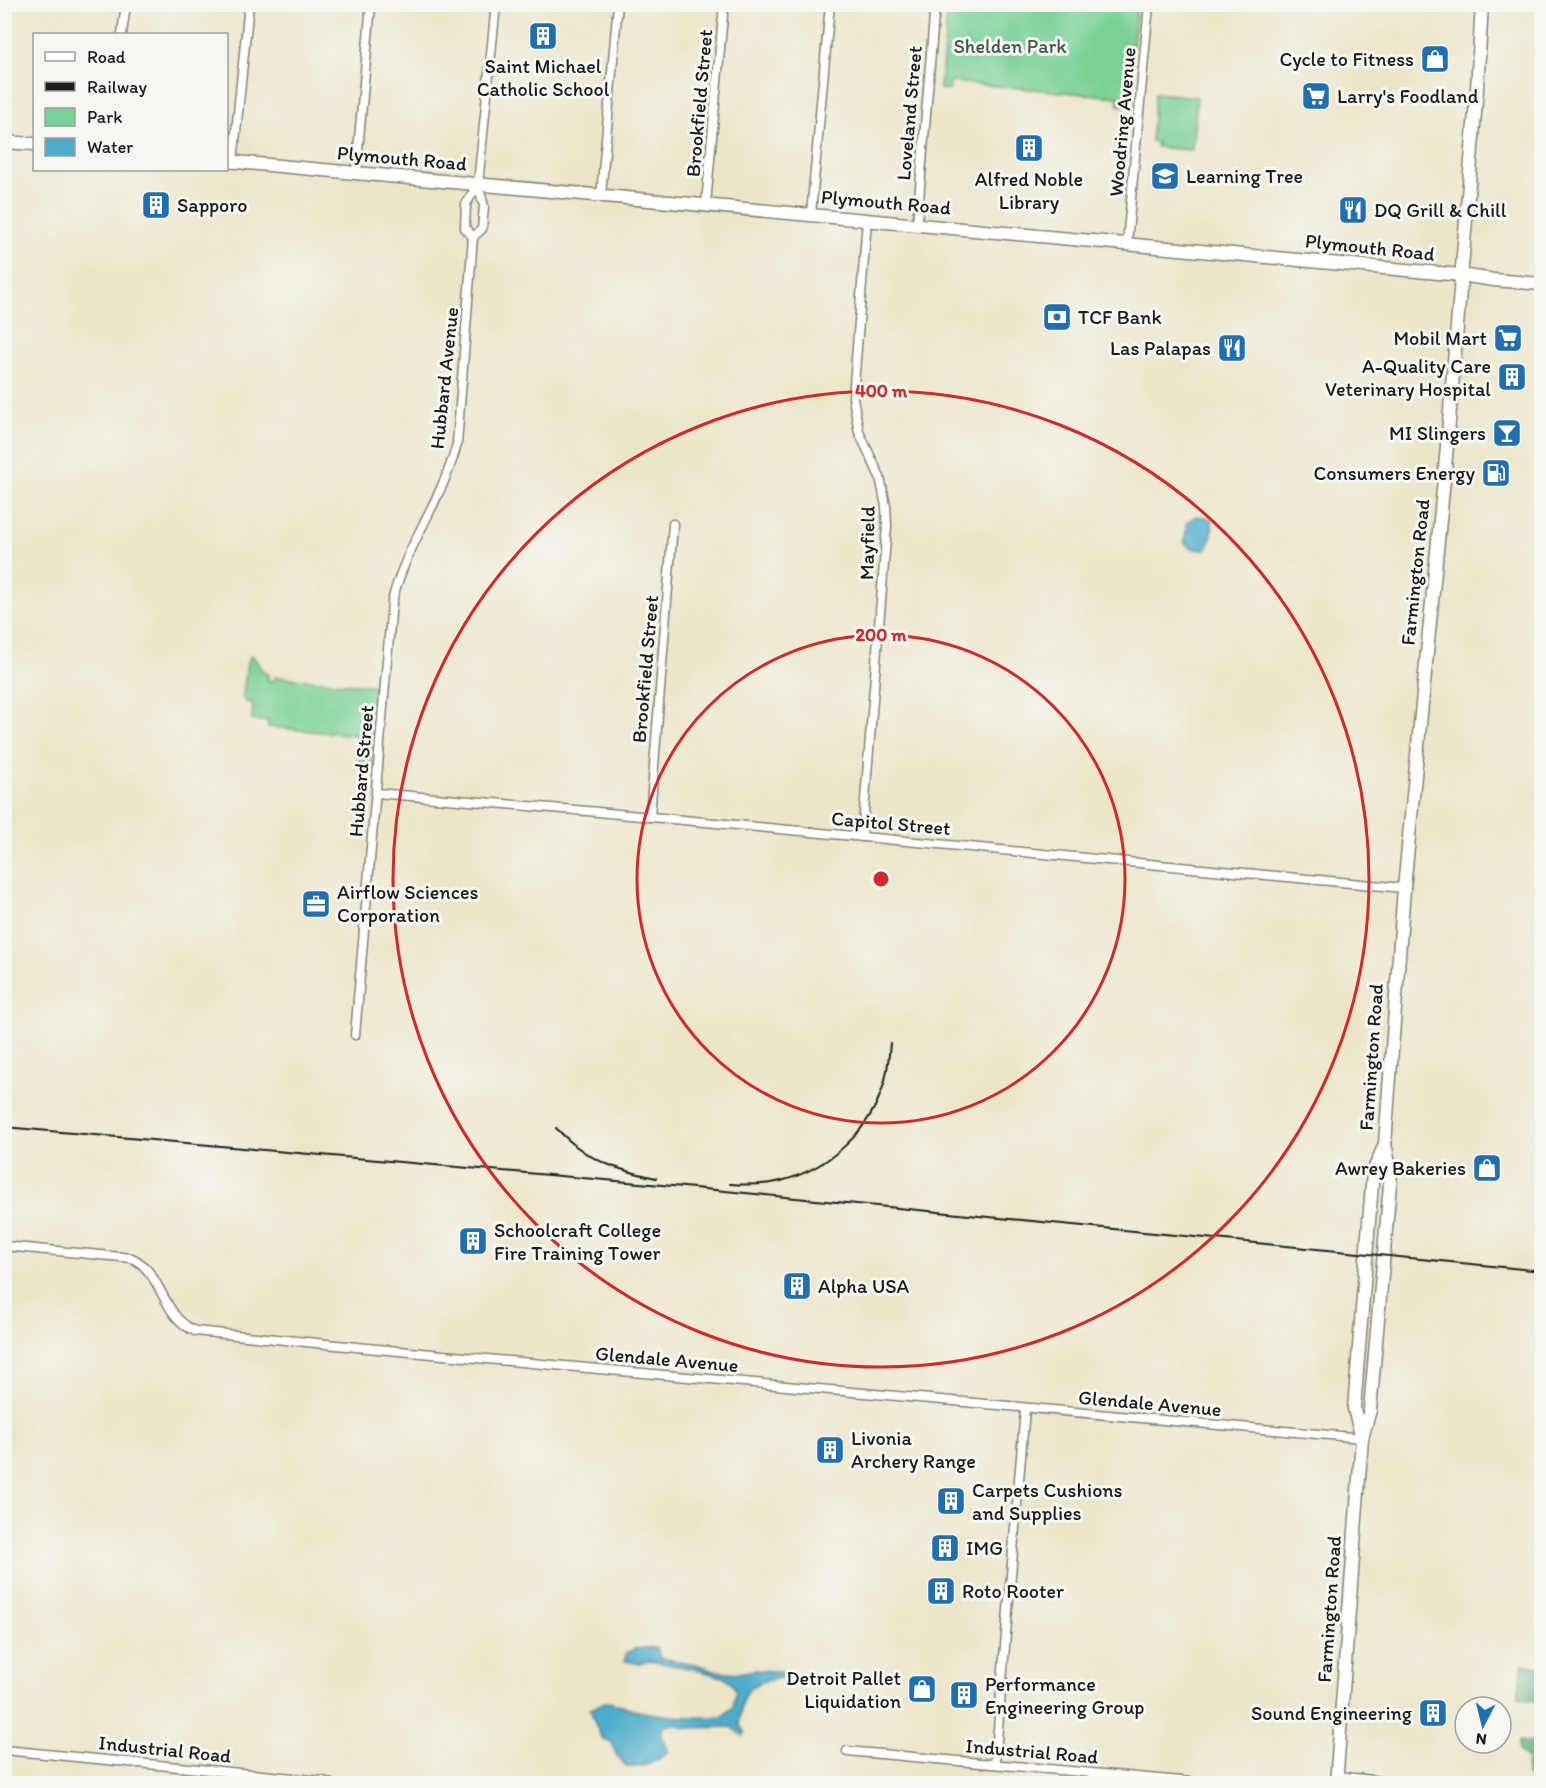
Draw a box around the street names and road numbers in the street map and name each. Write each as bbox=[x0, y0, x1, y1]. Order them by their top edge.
street label: Brookfield Street bbox=[681, 28, 717, 178]
street label: Loveland Street bbox=[891, 45, 927, 181]
street label: Woodring Avenue bbox=[1104, 46, 1140, 198]
street label: Plymouth Road bbox=[336, 140, 468, 176]
street label: Plymouth Road bbox=[820, 184, 952, 220]
street label: Plymouth Road bbox=[1304, 228, 1436, 266]
street label: Hubbard Avenue bbox=[425, 306, 463, 450]
street label: Farmington Road bbox=[1395, 497, 1435, 647]
street label: Mayfield bbox=[854, 506, 880, 580]
street label: Brookfield Street bbox=[627, 594, 663, 744]
street label: Hubbard Street bbox=[343, 704, 379, 838]
street label: Capitol Street bbox=[830, 806, 952, 840]
street label: Farmington Road bbox=[1354, 983, 1388, 1131]
street label: Glendale Avenue bbox=[594, 1341, 740, 1377]
street label: Glendale Avenue bbox=[1077, 1385, 1223, 1421]
street label: Farmington Road bbox=[1312, 1535, 1346, 1683]
street label: Industrial Road bbox=[97, 1730, 233, 1768]
street label: Industrial Road bbox=[965, 1733, 1099, 1769]

